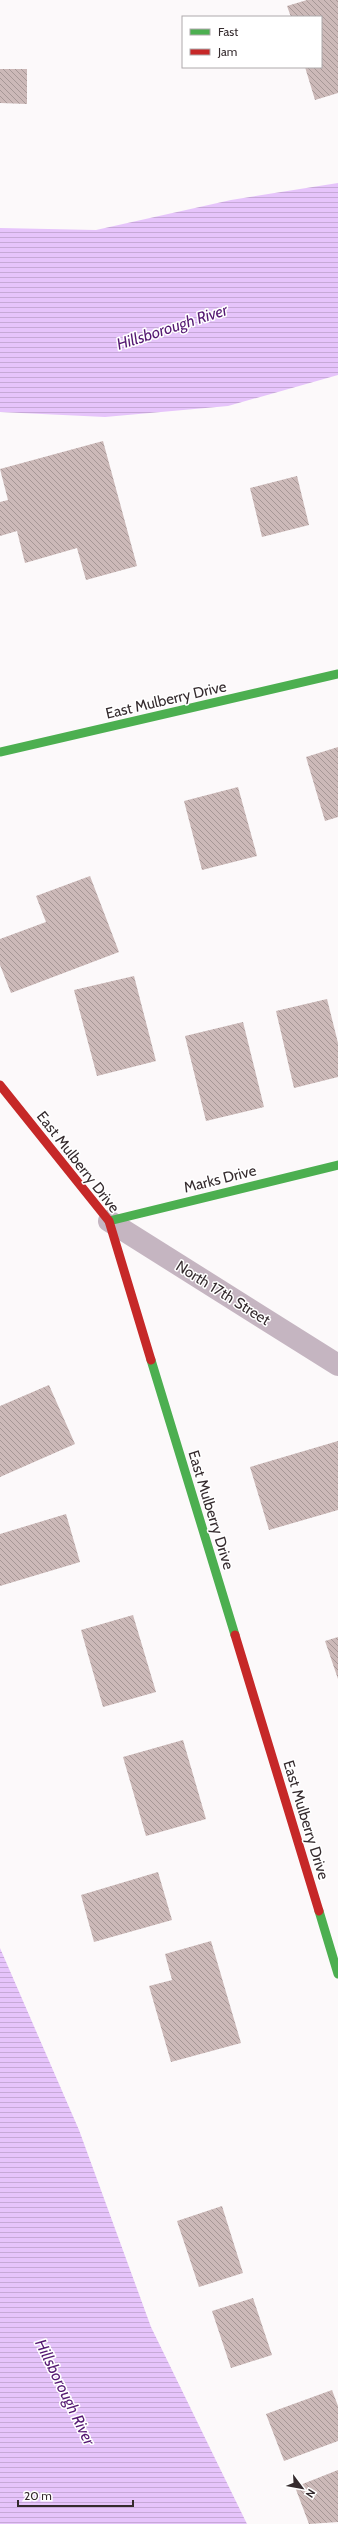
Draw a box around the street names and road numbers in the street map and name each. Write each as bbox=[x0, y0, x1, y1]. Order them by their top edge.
street label: East Mulberry Drive bbox=[104, 677, 229, 723]
street label: East Mulberry Drive bbox=[33, 1108, 123, 1216]
street label: Marks Drive bbox=[182, 1161, 258, 1197]
street label: North 17th Street bbox=[173, 1257, 273, 1329]
street label: East Mulberry Drive bbox=[184, 1448, 238, 1572]
street label: East Mulberry Drive bbox=[279, 1758, 333, 1882]

